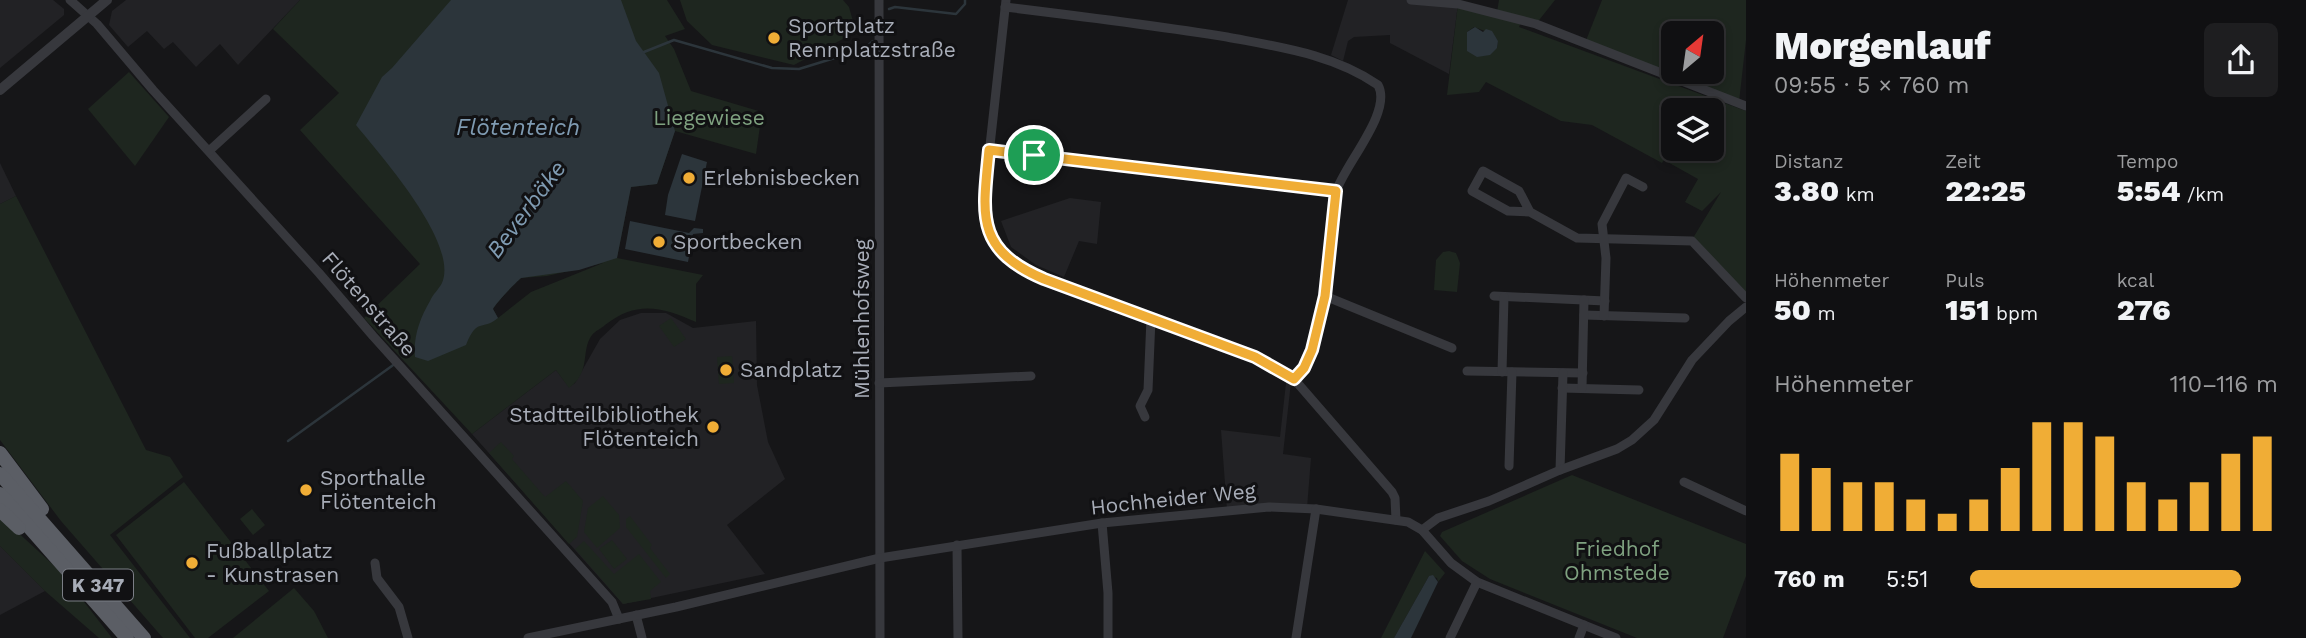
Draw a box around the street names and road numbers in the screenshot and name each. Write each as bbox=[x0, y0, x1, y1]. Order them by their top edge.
street label: Mühlenhofsweg bbox=[849, 238, 874, 399]
street label: Flötenstraße bbox=[317, 246, 422, 361]
street label: Hochheider Weg bbox=[1089, 477, 1258, 520]
road number: K 347 bbox=[63, 570, 133, 600]

